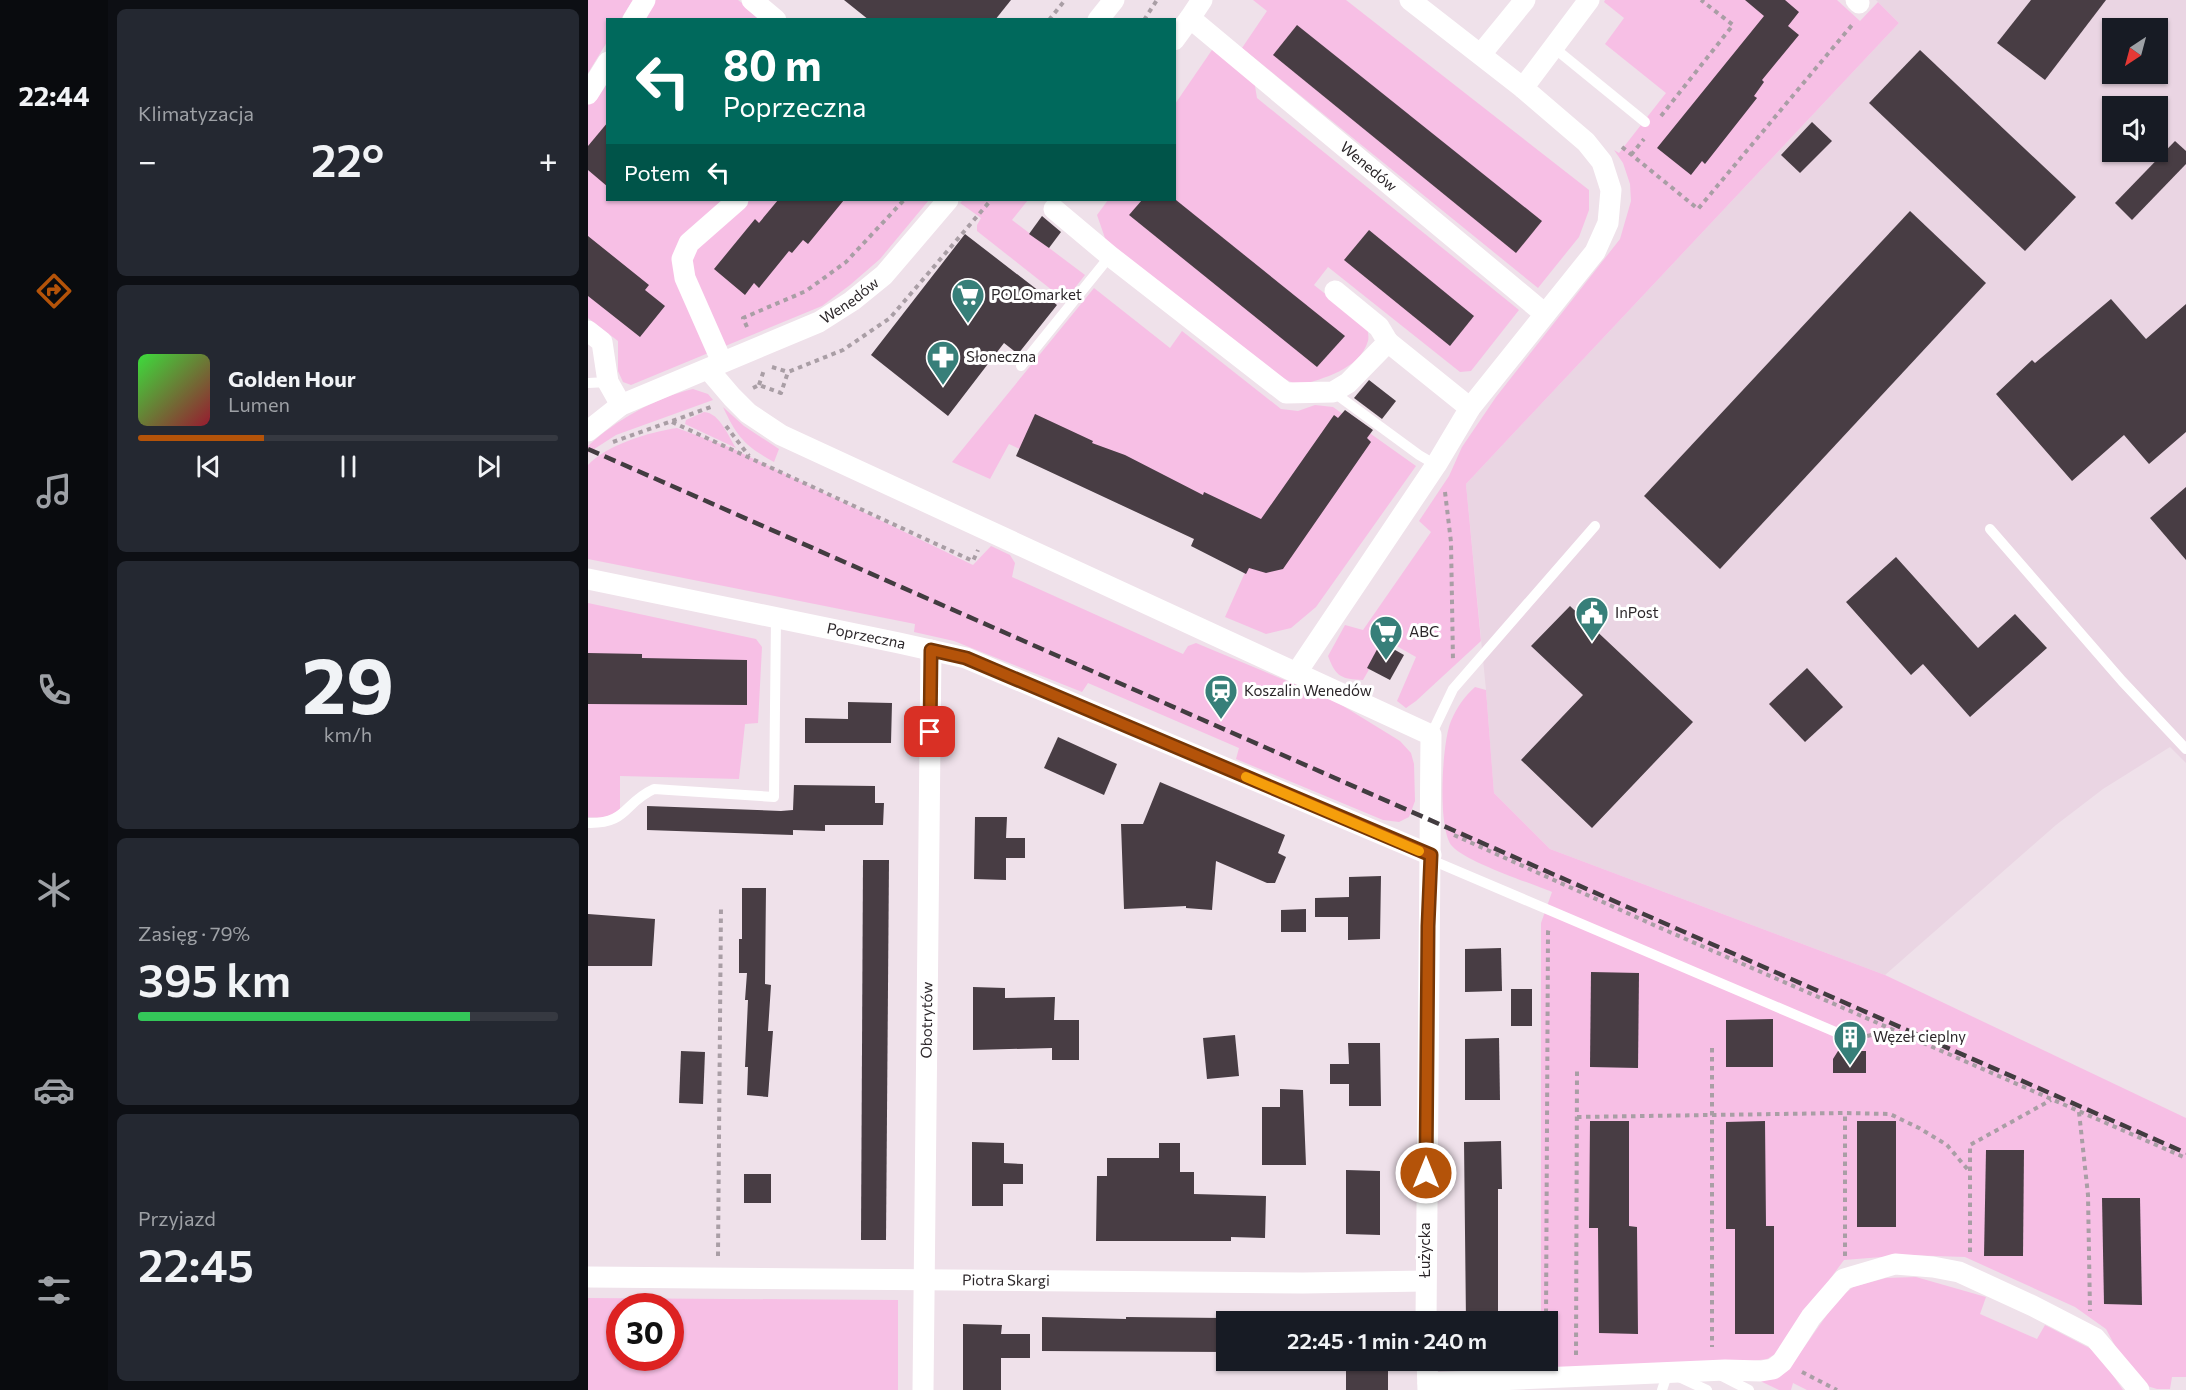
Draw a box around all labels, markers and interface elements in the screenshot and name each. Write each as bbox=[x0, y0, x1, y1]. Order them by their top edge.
north arrow bbox=[2102, 18, 2168, 84]
map controls bbox=[2102, 18, 2168, 162]
text: 80 m bbox=[723, 38, 822, 90]
icon: left bbox=[624, 42, 702, 120]
text: 22:44 bbox=[19, 79, 90, 112]
text: Poprzeczna bbox=[723, 90, 866, 123]
button: sound bbox=[2102, 96, 2168, 162]
text: Klimatyzacja bbox=[138, 101, 254, 125]
text: 22° bbox=[311, 131, 384, 186]
street label: Wenedów bbox=[1337, 137, 1401, 195]
text: − bbox=[138, 139, 157, 180]
text: + bbox=[539, 139, 558, 180]
icon: left bbox=[702, 156, 735, 189]
text: Potem bbox=[624, 159, 690, 186]
icon: directions bbox=[33, 270, 75, 312]
street label: Wenedów bbox=[816, 273, 882, 327]
supermarket icon: POLOmarket bbox=[950, 277, 986, 324]
place label: POLOmarket bbox=[991, 285, 1082, 303]
pharmacy icon: Słoneczna bbox=[925, 339, 961, 386]
place label: Słoneczna bbox=[966, 347, 1036, 365]
text: Golden Hour bbox=[228, 365, 356, 392]
text: Lumen bbox=[228, 392, 290, 416]
icon: previous bbox=[192, 450, 225, 483]
icon: pause bbox=[332, 450, 365, 483]
icon: next bbox=[472, 450, 505, 483]
icon: music bbox=[33, 470, 75, 512]
public building icon: InPost bbox=[1574, 595, 1610, 642]
place label: InPost bbox=[1615, 603, 1659, 621]
supermarket icon: ABC bbox=[1368, 614, 1404, 661]
street label: Poprzeczna bbox=[826, 618, 907, 652]
place label: ABC bbox=[1409, 622, 1439, 640]
text: 29 bbox=[302, 635, 394, 730]
icon: phone bbox=[33, 669, 75, 711]
station icon: Koszalin Wenedów bbox=[1203, 673, 1239, 720]
place label: Koszalin Wenedów bbox=[1244, 681, 1372, 699]
pin bbox=[904, 706, 955, 757]
icon: arrive bbox=[913, 715, 946, 748]
text: km/h bbox=[324, 722, 372, 746]
icon: climate bbox=[33, 869, 75, 911]
text: Zasięg · 79% bbox=[138, 921, 250, 945]
text: 395 km bbox=[138, 951, 291, 1006]
street label: Obotrytów bbox=[917, 982, 935, 1058]
building icon: Węzeł cieplny bbox=[1832, 1019, 1868, 1066]
place label: Węzeł cieplny bbox=[1873, 1027, 1966, 1045]
icon: car bbox=[33, 1069, 75, 1111]
position arrow bbox=[1394, 1141, 1458, 1205]
text: Przyjazd bbox=[138, 1206, 216, 1230]
street label: Łużycka bbox=[1415, 1222, 1433, 1279]
text: 22:45 bbox=[138, 1236, 254, 1291]
icon: filters bbox=[33, 1269, 75, 1311]
street label: Piotra Skargi bbox=[962, 1270, 1050, 1289]
speed limit sign: 30 bbox=[606, 1293, 684, 1371]
text: 22:45 · 1 min · 240 m bbox=[1287, 1327, 1487, 1354]

